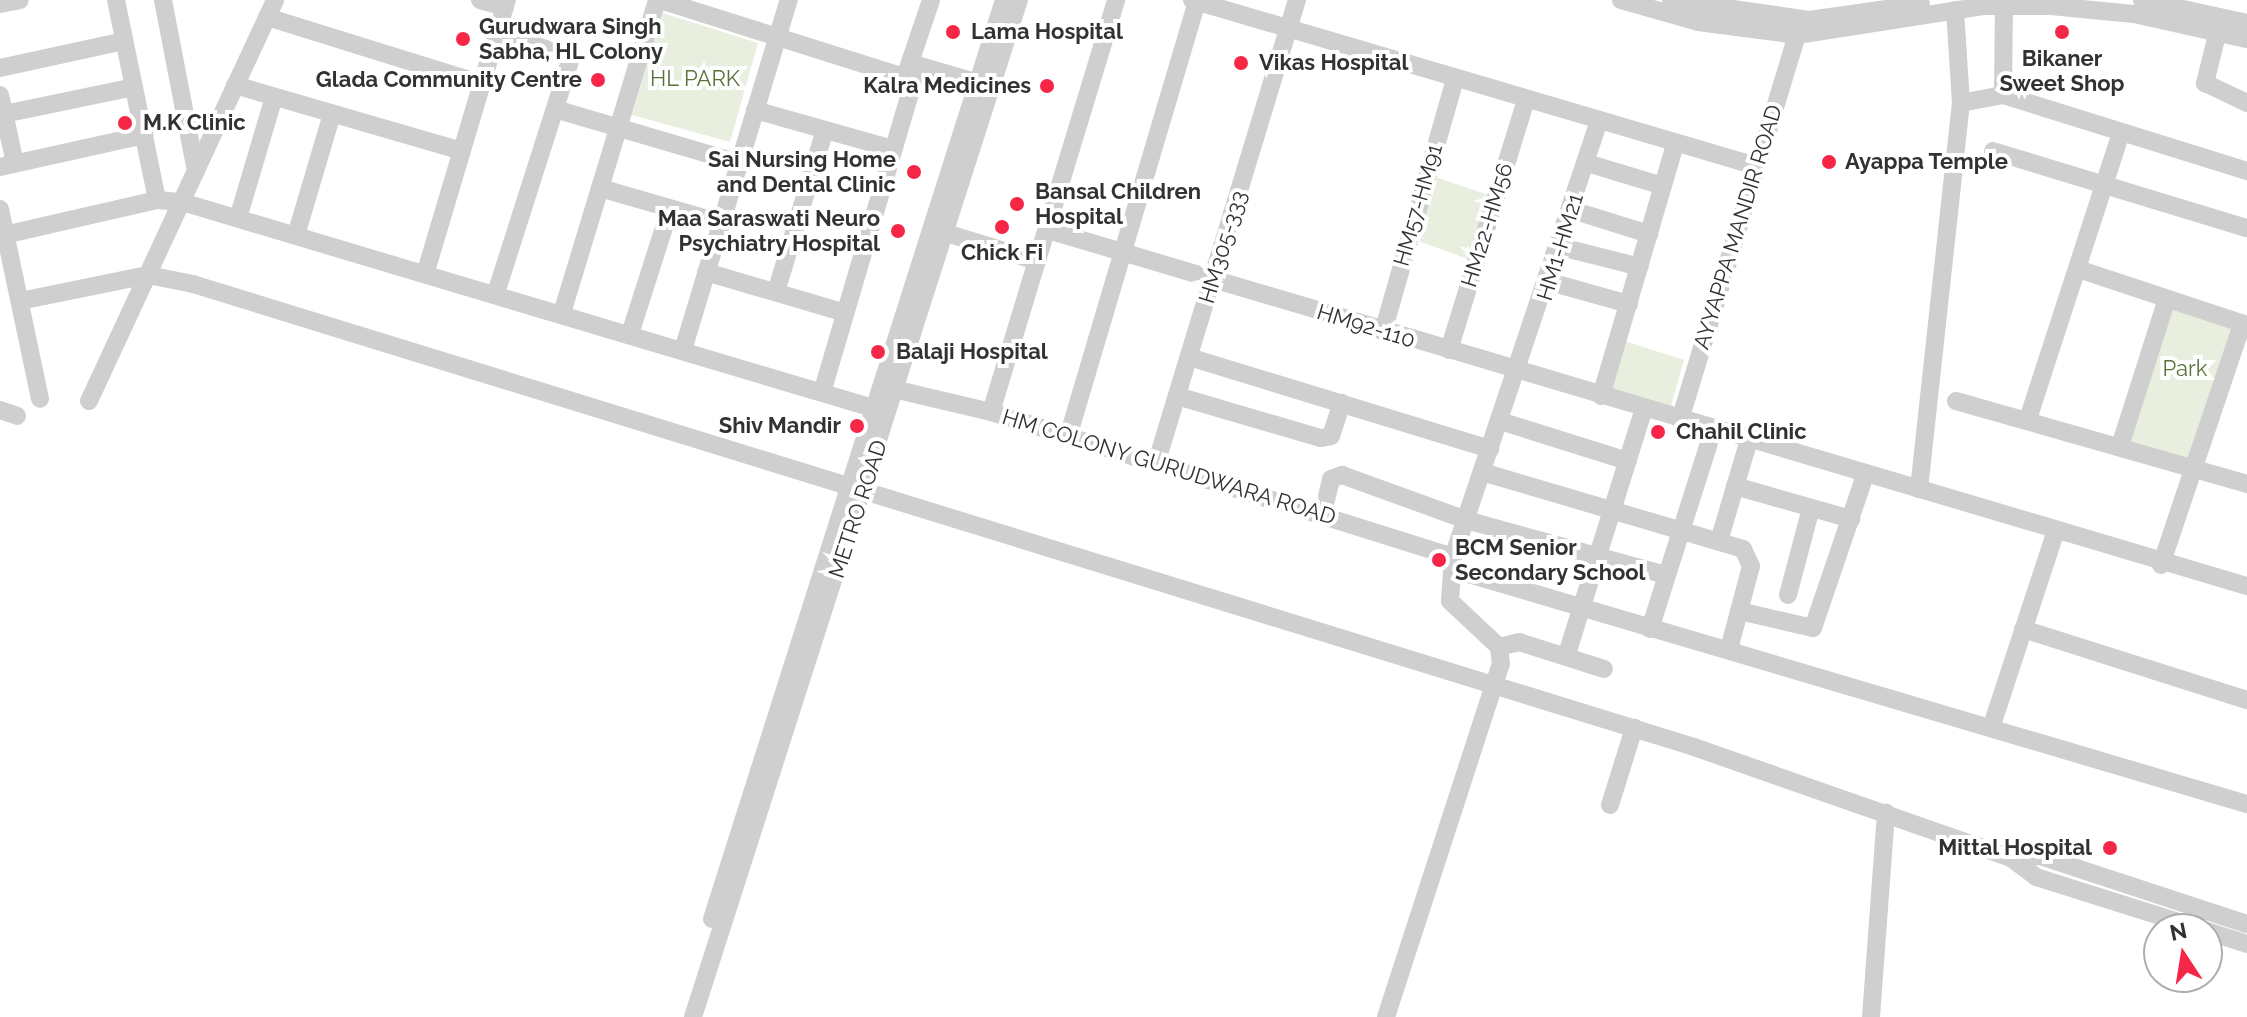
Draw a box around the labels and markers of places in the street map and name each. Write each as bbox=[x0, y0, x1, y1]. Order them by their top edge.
place label: Gurudwara Singh Sabha, HL Colony bbox=[479, 13, 664, 64]
place label: Lama Hospital bbox=[971, 19, 1123, 45]
marker: Lama Hospital bbox=[942, 21, 964, 43]
marker: Bikaner Sweet Shop bbox=[2053, 23, 2071, 41]
marker: Gurudwara Singh Sabha, HL Colony bbox=[454, 30, 472, 48]
place label: Bikaner Sweet Shop bbox=[1999, 45, 2125, 96]
place label: Vikas Hospital bbox=[1259, 50, 1408, 76]
marker: Vikas Hospital bbox=[1230, 52, 1252, 74]
place label: Glada Community Centre bbox=[315, 67, 582, 93]
marker: Glada Community Centre bbox=[589, 71, 607, 89]
place label: Kalra Medicines bbox=[863, 73, 1031, 99]
marker: Kalra Medicines bbox=[1038, 77, 1056, 95]
place label: M.K Clinic bbox=[143, 110, 246, 136]
marker: M.K Clinic bbox=[114, 112, 136, 134]
place label: Sai Nursing Home and Dental Clinic bbox=[708, 146, 896, 198]
place label: Ayappa Temple bbox=[1845, 149, 2008, 175]
marker: Ayappa Temple bbox=[1820, 153, 1838, 171]
marker: Sai Nursing Home and Dental Clinic bbox=[903, 161, 925, 183]
place label: Bansal Children Hospital bbox=[1035, 178, 1202, 230]
marker: Bansal Children Hospital bbox=[1006, 193, 1028, 215]
place label: Maa Saraswati Neuro Psychiatry Hospital bbox=[658, 205, 880, 256]
marker: Chick Fi bbox=[993, 218, 1011, 236]
marker: Maa Saraswati Neuro Psychiatry Hospital bbox=[887, 220, 909, 242]
place label: Chick Fi bbox=[961, 240, 1043, 266]
place label: Balaji Hospital bbox=[896, 339, 1048, 365]
marker: Balaji Hospital bbox=[867, 341, 889, 363]
place label: Shiv Mandir bbox=[718, 413, 841, 439]
marker: Shiv Mandir bbox=[848, 417, 866, 435]
place label: Chahil Clinic bbox=[1676, 419, 1807, 445]
marker: Chahil Clinic bbox=[1647, 421, 1669, 443]
place label: BCM Senior Secondary School bbox=[1455, 534, 1646, 586]
marker: BCM Senior Secondary School bbox=[1430, 551, 1448, 569]
place label: Mittal Hospital bbox=[1938, 835, 2092, 861]
marker: Mittal Hospital bbox=[2099, 837, 2121, 859]

